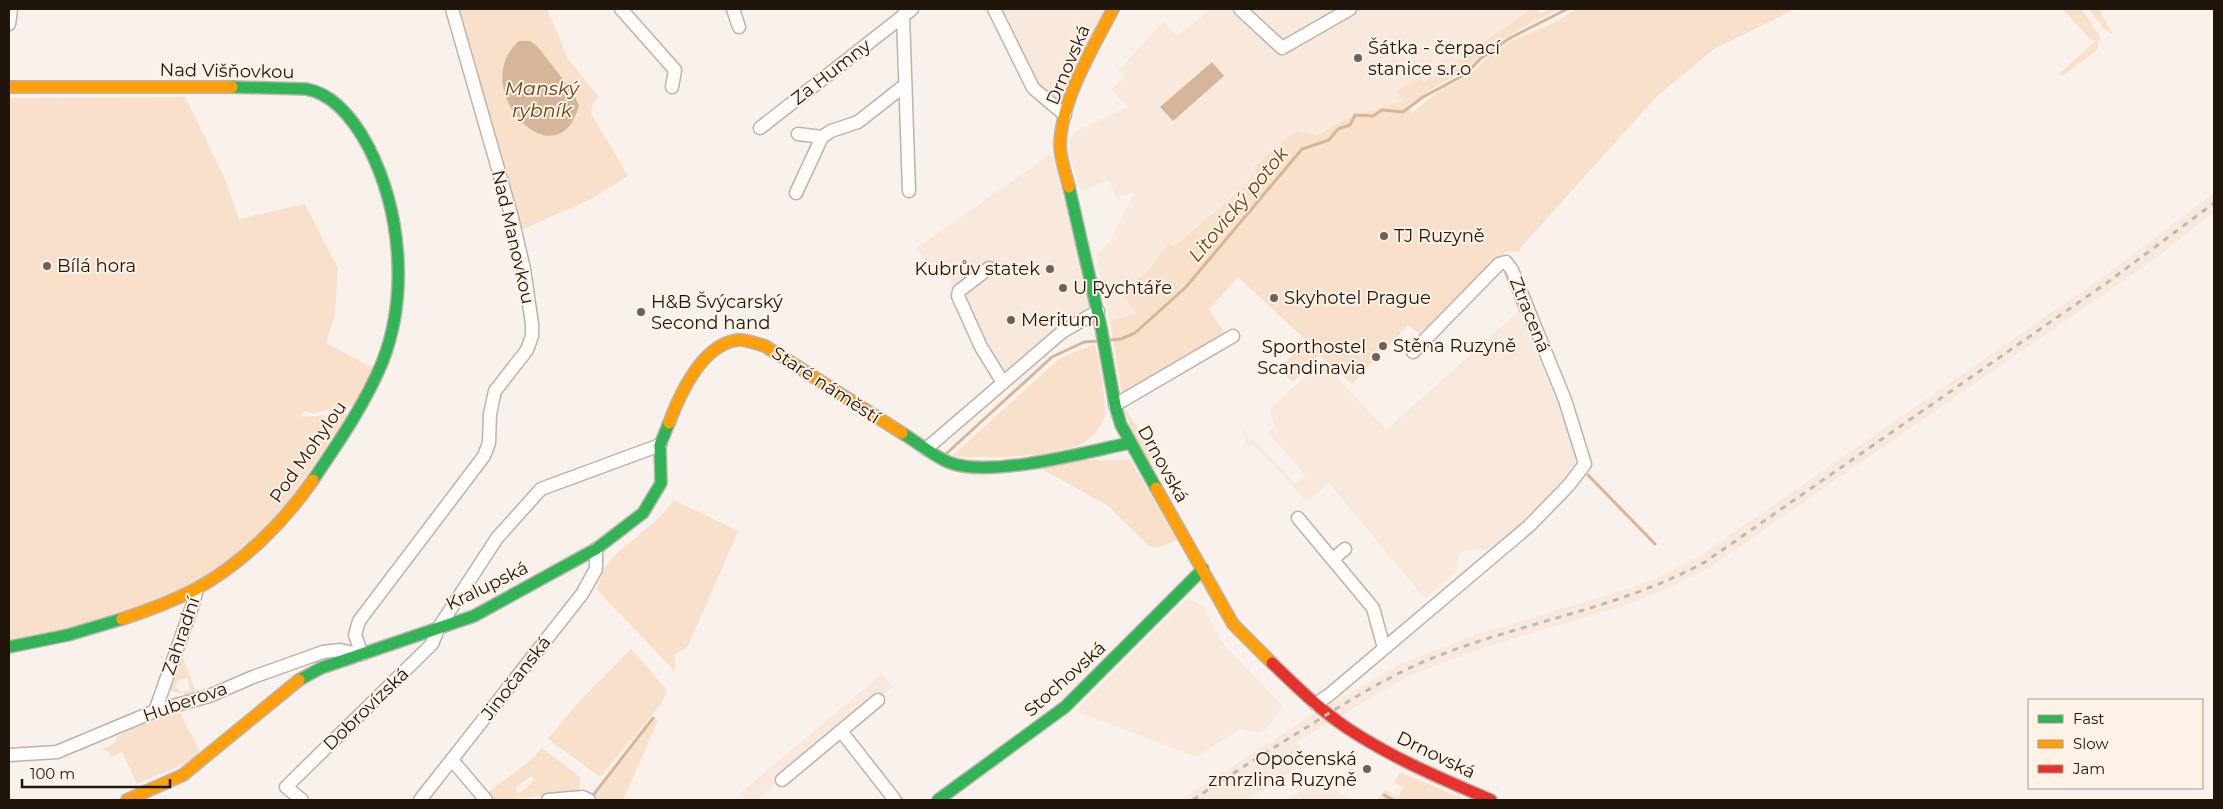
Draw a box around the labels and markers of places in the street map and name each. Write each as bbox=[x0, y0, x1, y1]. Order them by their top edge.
place label: Šátka - čerpací stanice s.r.o bbox=[1368, 37, 1501, 80]
marker: Šátka - čerpací stanice s.r.o bbox=[1352, 52, 1364, 64]
place label: TJ Ruzyně bbox=[1394, 225, 1485, 247]
marker: TJ Ruzyně bbox=[1378, 230, 1390, 242]
place label: Bílá hora bbox=[57, 255, 136, 277]
place label: Kubrův statek bbox=[914, 258, 1040, 280]
marker: Bílá hora bbox=[41, 260, 53, 272]
marker: Kubrův statek bbox=[1044, 263, 1056, 275]
place label: U Rychtáře bbox=[1073, 277, 1172, 299]
marker: U Rychtáře bbox=[1057, 282, 1069, 294]
place label: Skyhotel Prague bbox=[1284, 287, 1431, 309]
place label: H&B Švýcarský Second hand bbox=[651, 291, 783, 334]
marker: Skyhotel Prague bbox=[1268, 292, 1280, 304]
marker: H&B Švýcarský Second hand bbox=[635, 306, 647, 318]
place label: Meritum bbox=[1021, 309, 1099, 331]
marker: Meritum bbox=[1005, 314, 1017, 326]
place label: Stěna Ruzyně bbox=[1393, 335, 1516, 357]
place label: Sporthostel Scandinavia bbox=[1257, 336, 1366, 379]
marker: Stěna Ruzyně bbox=[1377, 340, 1389, 352]
marker: Sporthostel Scandinavia bbox=[1370, 351, 1382, 363]
place label: Opočenská zmrzlina Ruzyně bbox=[1208, 748, 1357, 791]
marker: Opočenská zmrzlina Ruzyně bbox=[1361, 763, 1373, 775]

